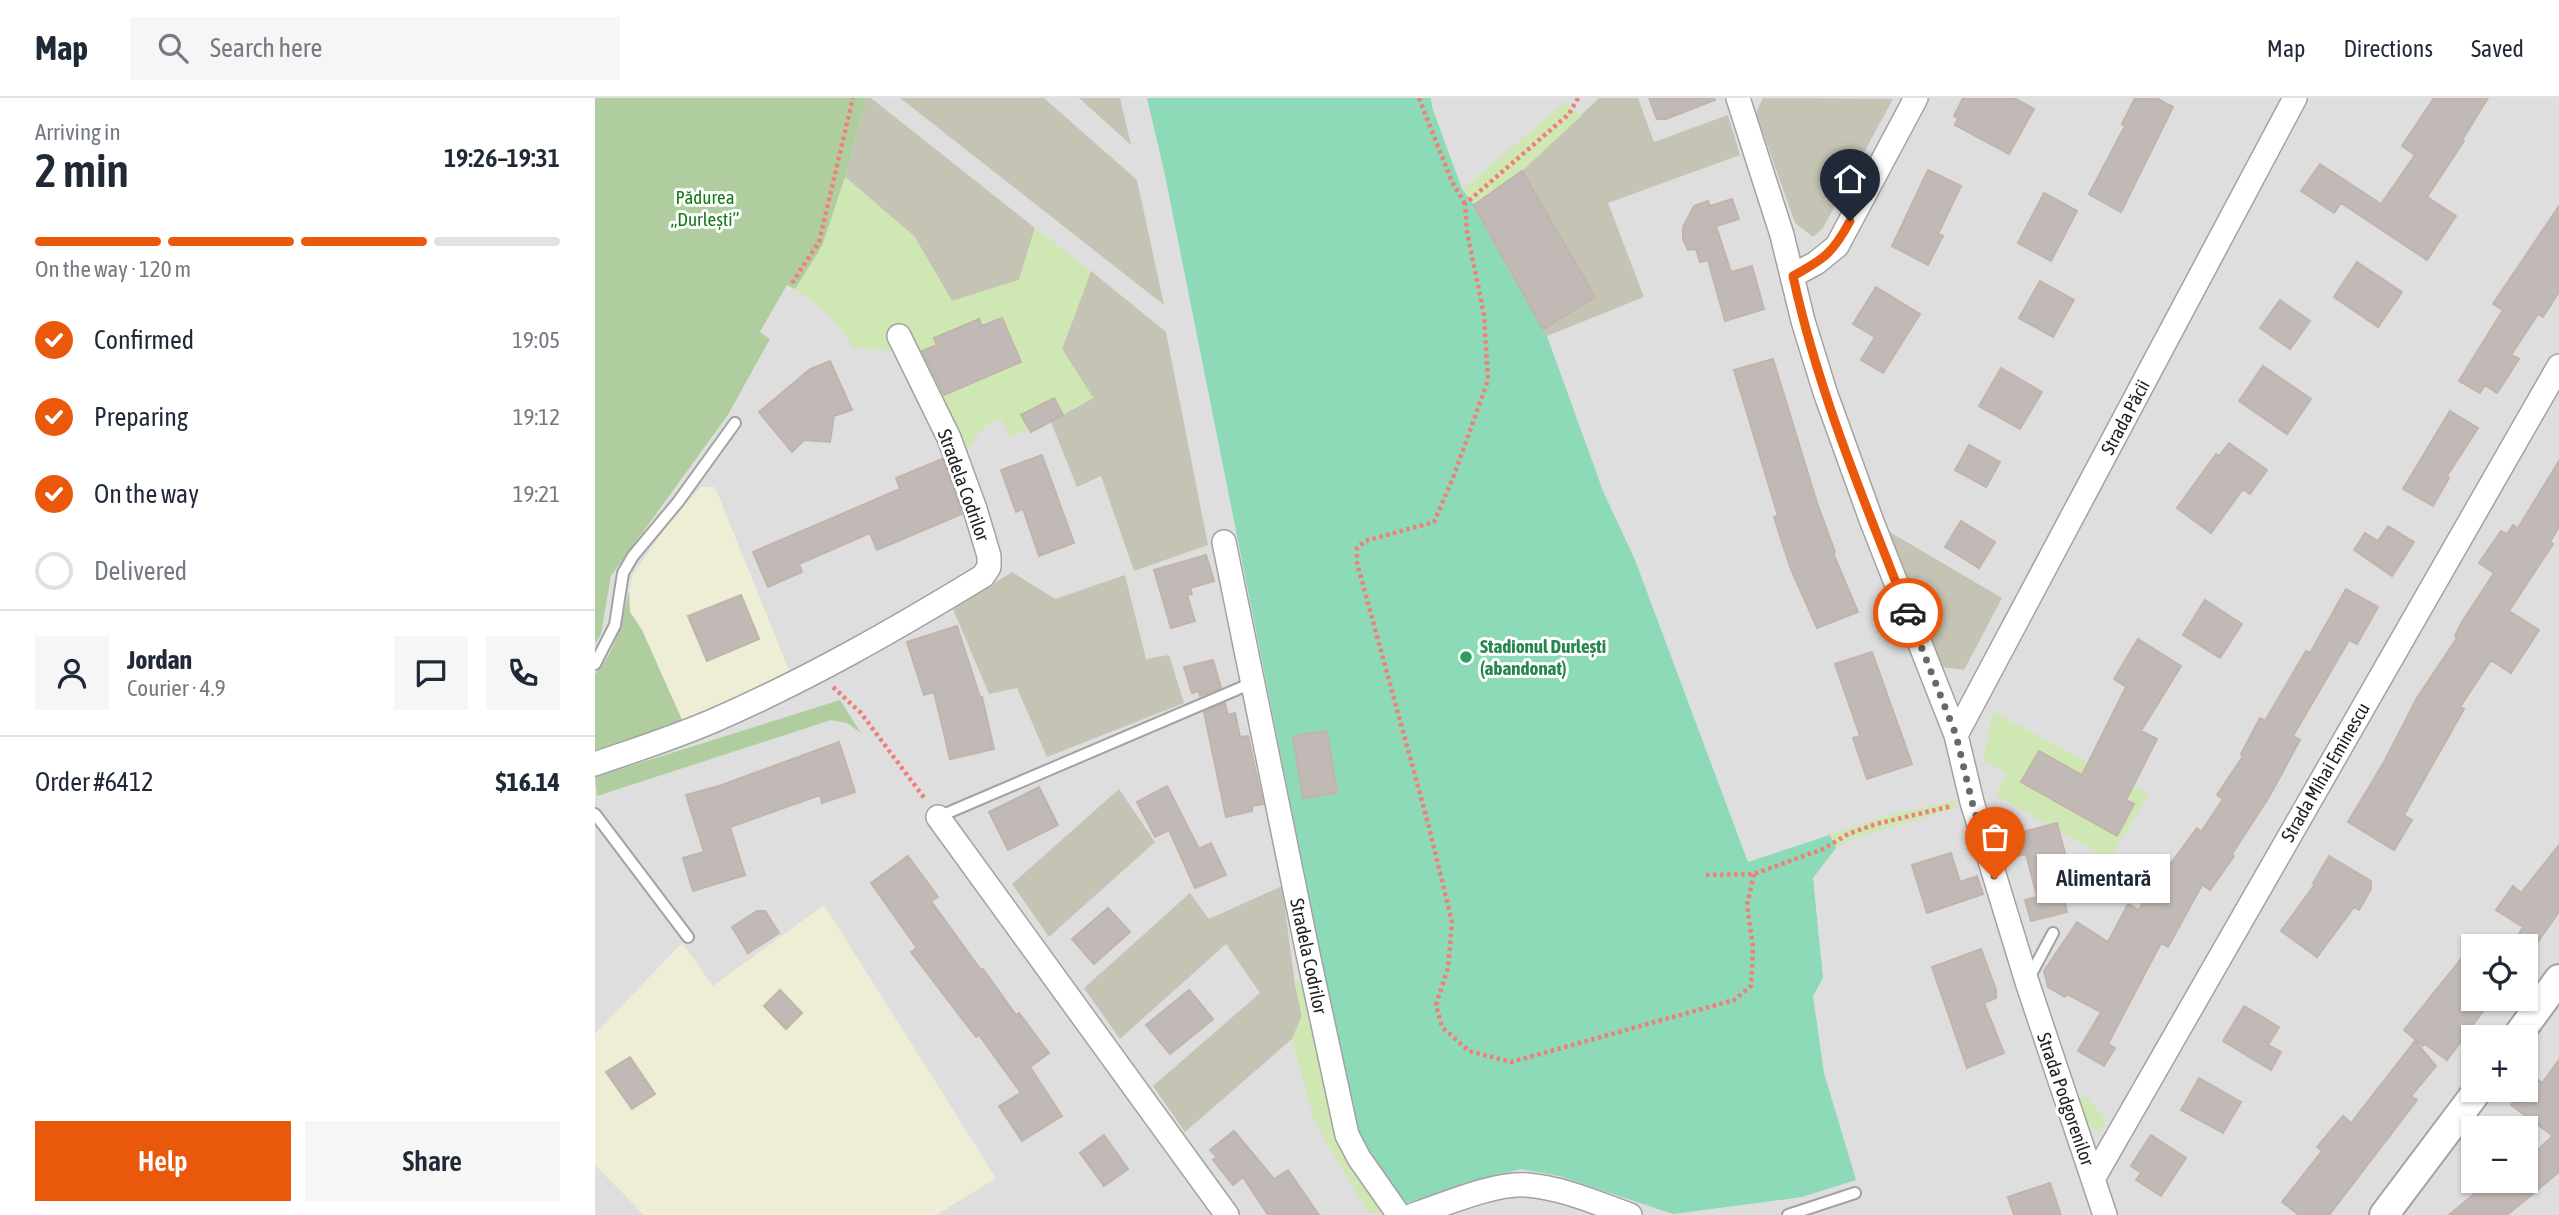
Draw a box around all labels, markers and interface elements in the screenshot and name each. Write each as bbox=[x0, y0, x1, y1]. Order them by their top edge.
search box bbox=[130, 17, 620, 80]
text: Map bbox=[35, 29, 88, 67]
icon: search bbox=[154, 29, 192, 67]
text: Search here bbox=[210, 33, 322, 63]
text: Map bbox=[2267, 35, 2305, 62]
text: Directions bbox=[2343, 35, 2433, 62]
text: Saved bbox=[2471, 35, 2524, 62]
text: Arriving in bbox=[35, 119, 121, 145]
text: 19:26–19:31 bbox=[444, 143, 560, 173]
text: 2 min bbox=[35, 144, 129, 197]
pin bbox=[1820, 149, 1880, 221]
icon: home bbox=[1831, 160, 1869, 198]
park label: Pădurea „Durlești” bbox=[671, 186, 739, 230]
text: On the way · 120 m bbox=[35, 256, 191, 282]
icon: check bbox=[35, 321, 73, 359]
text: Confirmed bbox=[94, 325, 194, 355]
text: 19:05 bbox=[512, 327, 560, 353]
street label: Strada Păcii bbox=[2096, 376, 2154, 458]
icon: check bbox=[35, 398, 73, 436]
text: Preparing bbox=[94, 402, 188, 432]
text: 19:12 bbox=[513, 404, 560, 430]
street label: Stradela Codrilor bbox=[934, 426, 995, 544]
icon: check bbox=[35, 475, 73, 513]
text: On the way bbox=[94, 479, 199, 509]
text: 19:21 bbox=[513, 481, 560, 507]
text: Delivered bbox=[94, 556, 187, 586]
courier bbox=[1873, 578, 1943, 648]
icon: car bbox=[1889, 594, 1927, 632]
place label: Stadionul Durlești (abandonat) bbox=[1480, 635, 1606, 679]
button: person bbox=[35, 636, 109, 710]
button: chat bbox=[394, 636, 468, 710]
button: phone bbox=[486, 636, 560, 710]
text: Jordan bbox=[127, 645, 192, 675]
marker: Stadionul Durlești (abandonat) bbox=[1458, 649, 1474, 665]
text: Courier · 4.9 bbox=[127, 675, 226, 701]
street label: Strada Mihai Eminescu bbox=[2276, 699, 2374, 845]
text: Order #6412 bbox=[35, 767, 154, 797]
text: $16.14 bbox=[496, 767, 560, 797]
pin bbox=[1965, 807, 2025, 879]
icon: bag bbox=[1976, 818, 2014, 856]
callout: Alimentară bbox=[2037, 854, 2170, 904]
text: Alimentară bbox=[2056, 865, 2151, 891]
street label: Stradela Codrilor bbox=[1286, 896, 1332, 1016]
map controls bbox=[2461, 934, 2538, 1193]
button: locate bbox=[2461, 934, 2538, 1011]
button: + bbox=[2461, 1025, 2538, 1102]
street label: Strada Podgorenilor bbox=[2033, 1030, 2099, 1169]
button: − bbox=[2461, 1116, 2538, 1193]
button: Help bbox=[35, 1121, 291, 1201]
button: Share bbox=[305, 1121, 560, 1201]

